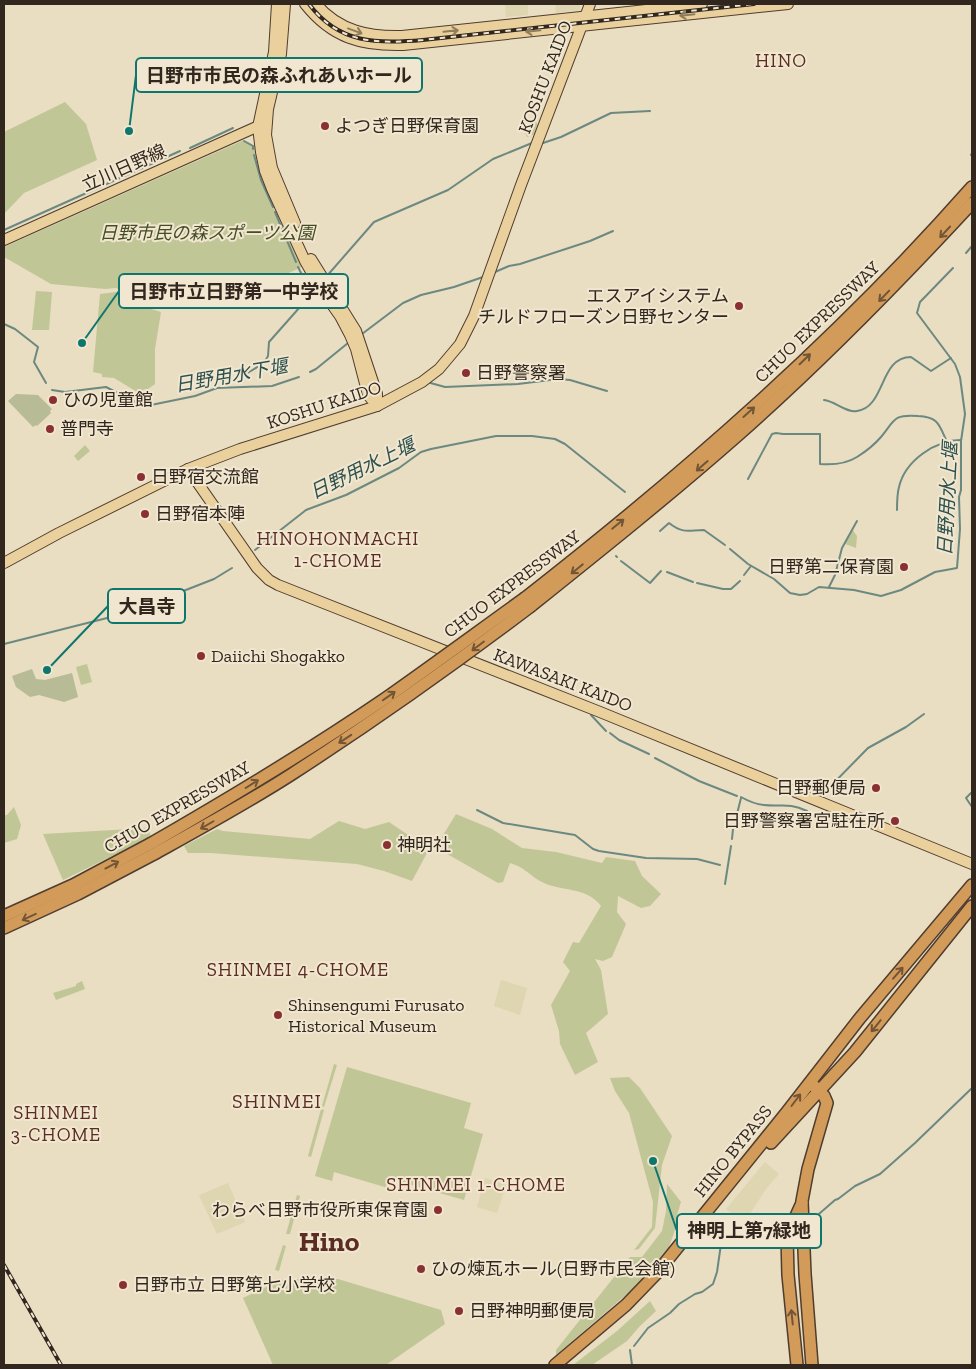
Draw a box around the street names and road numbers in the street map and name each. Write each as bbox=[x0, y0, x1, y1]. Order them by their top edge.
street label: KOSHU KAIDO bbox=[513, 17, 577, 137]
street label: 立川日野線 bbox=[78, 140, 170, 196]
street label: CHUO EXPRESSWAY bbox=[750, 257, 884, 387]
street label: KOSHU KAIDO bbox=[264, 376, 384, 434]
street label: CHUO EXPRESSWAY bbox=[439, 525, 585, 643]
street label: KAWASAKI KAIDO bbox=[491, 643, 635, 717]
street label: CHUO EXPRESSWAY bbox=[100, 756, 254, 858]
street label: HINO BYPASS bbox=[689, 1101, 777, 1201]

